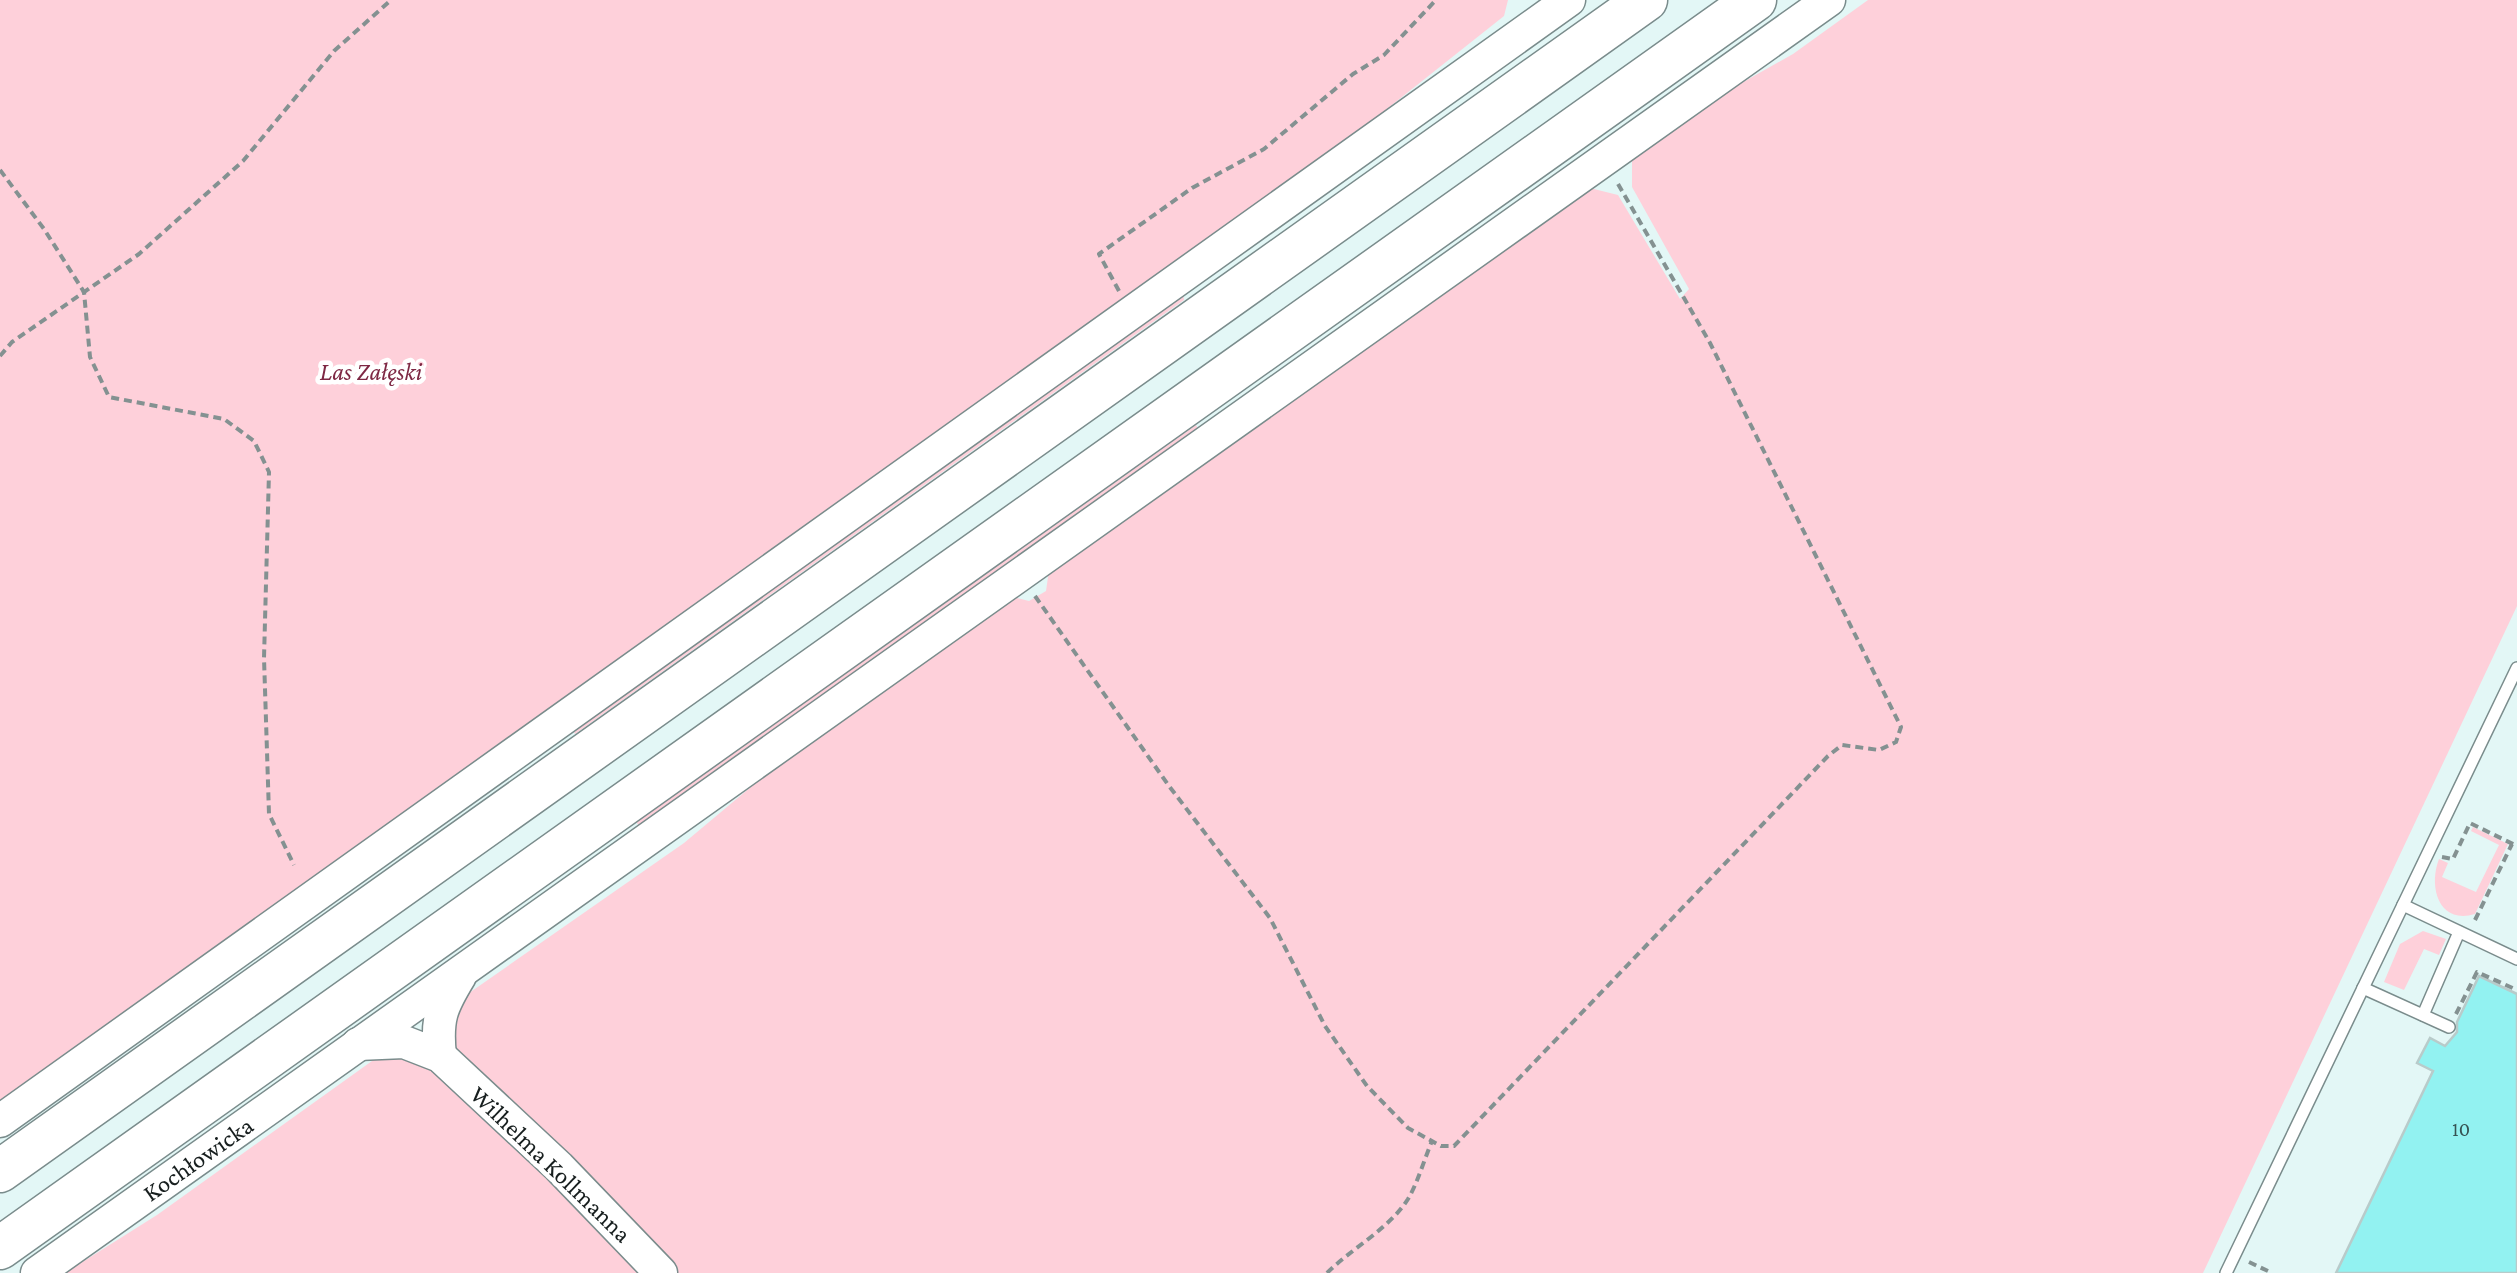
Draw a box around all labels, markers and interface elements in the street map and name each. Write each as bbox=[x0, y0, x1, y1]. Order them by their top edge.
park label: Las Załęski bbox=[320, 358, 422, 386]
street label: Wilhelma Kollmanna bbox=[465, 1080, 637, 1248]
street label: Kochłowicka bbox=[138, 1111, 258, 1207]
house number: 10 bbox=[2452, 1118, 2470, 1140]

